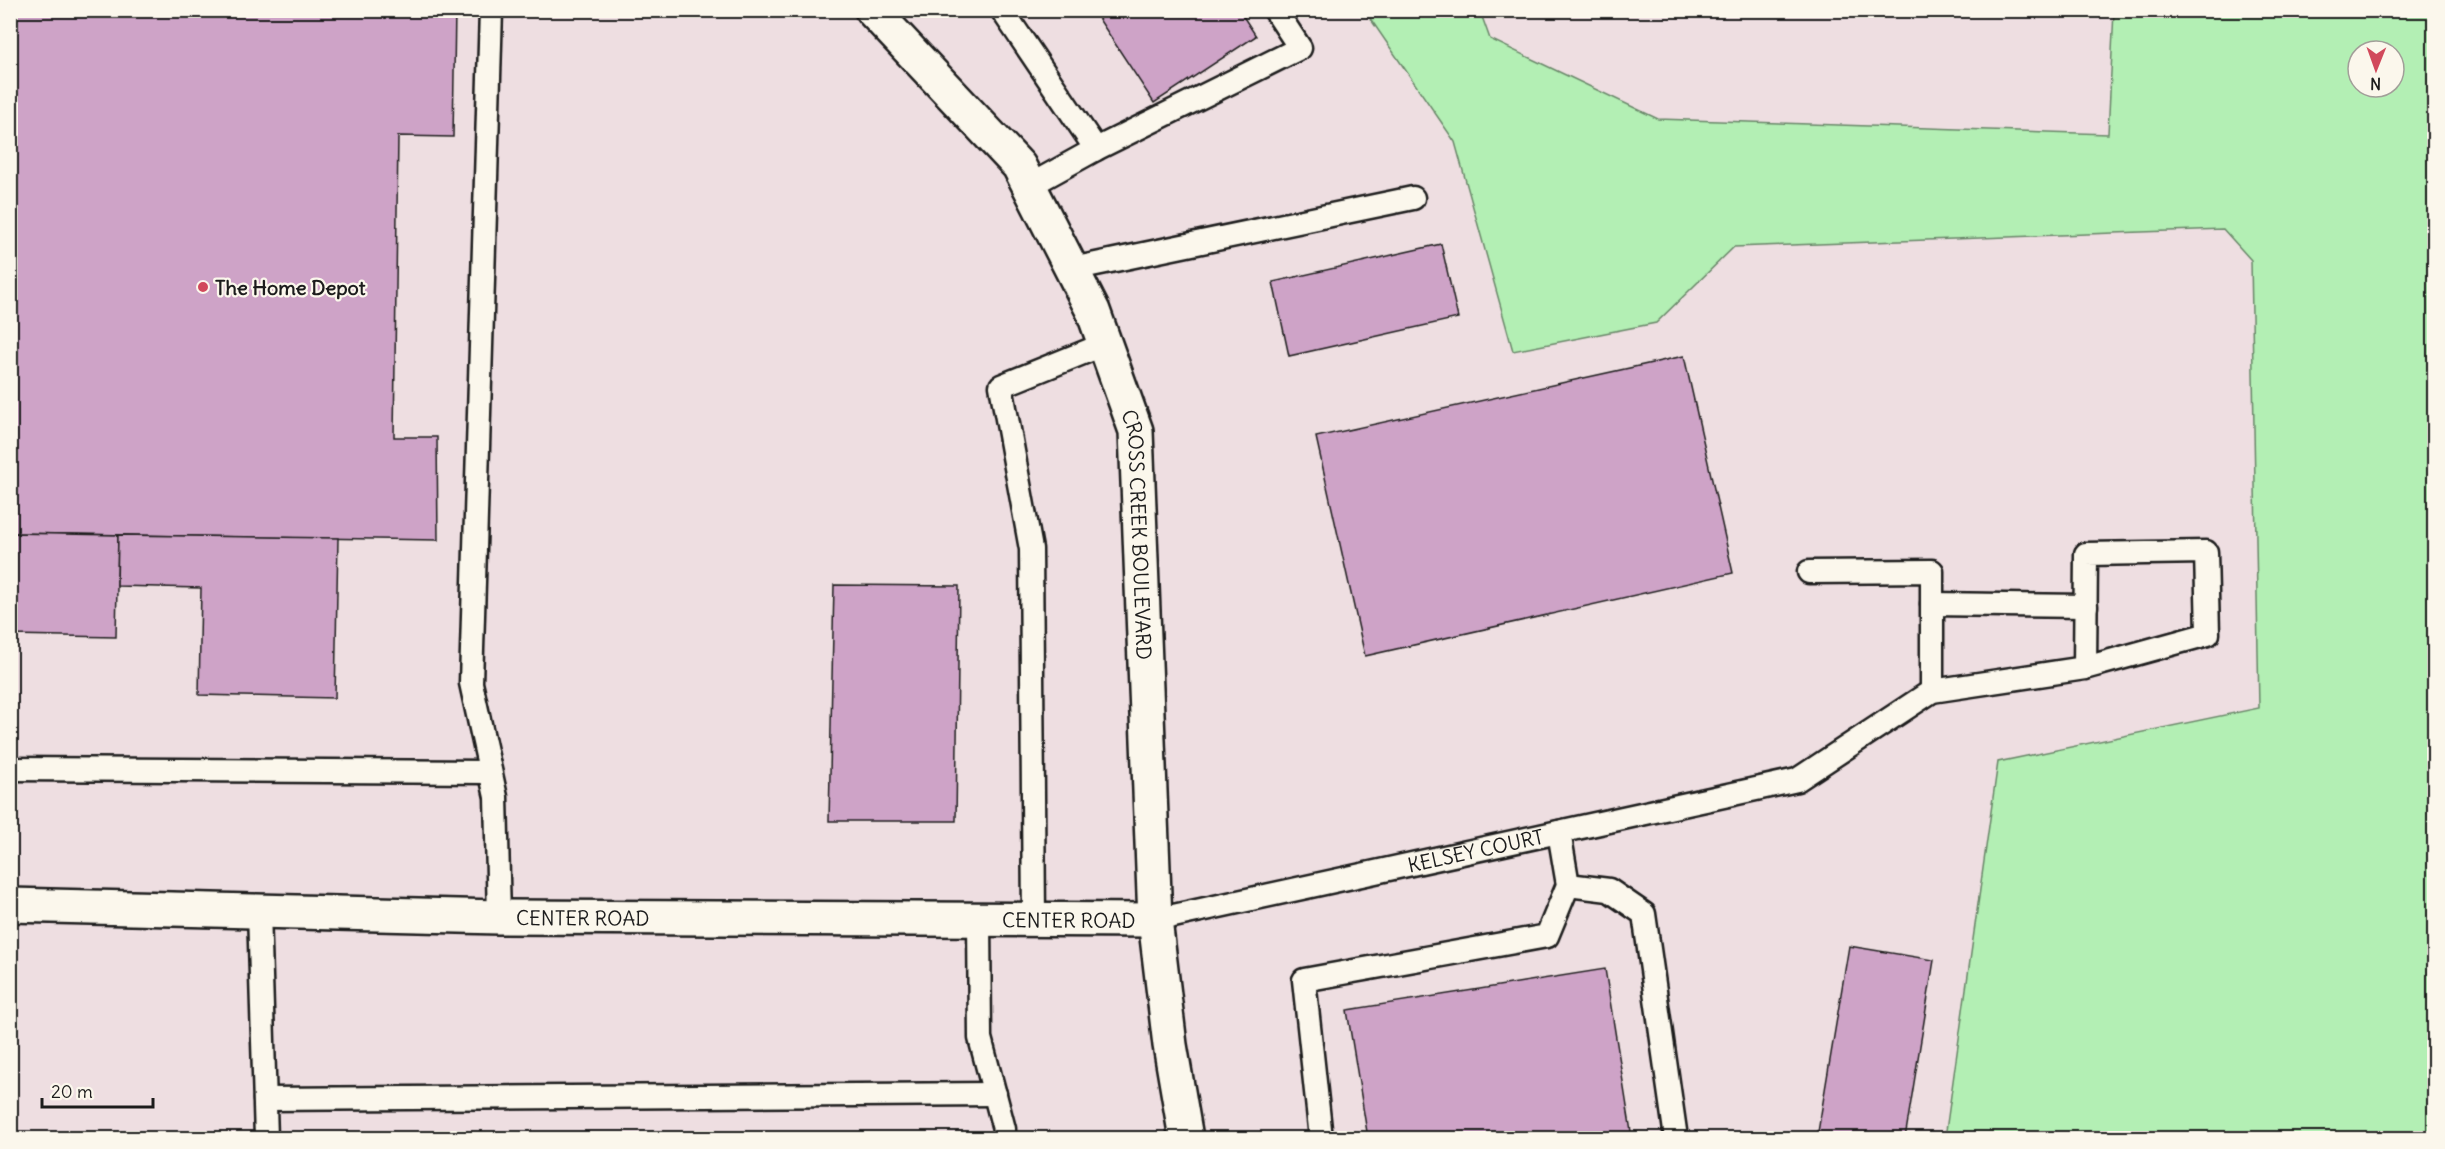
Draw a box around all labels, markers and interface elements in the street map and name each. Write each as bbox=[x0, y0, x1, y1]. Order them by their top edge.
north arrow bbox=[2346, 39, 2406, 99]
text: N bbox=[2370, 74, 2381, 94]
place label: The Home Depot bbox=[215, 275, 366, 300]
marker: The Home Depot bbox=[196, 280, 210, 294]
street label: CROSS CREEK BOULEVARD bbox=[1117, 406, 1157, 660]
street label: KELSEY COURT bbox=[1405, 823, 1546, 877]
street label: CENTER ROAD bbox=[516, 905, 650, 930]
street label: CENTER ROAD bbox=[1002, 907, 1136, 932]
scale bar bbox=[42, 1071, 153, 1109]
text: 20 m bbox=[51, 1080, 93, 1103]

